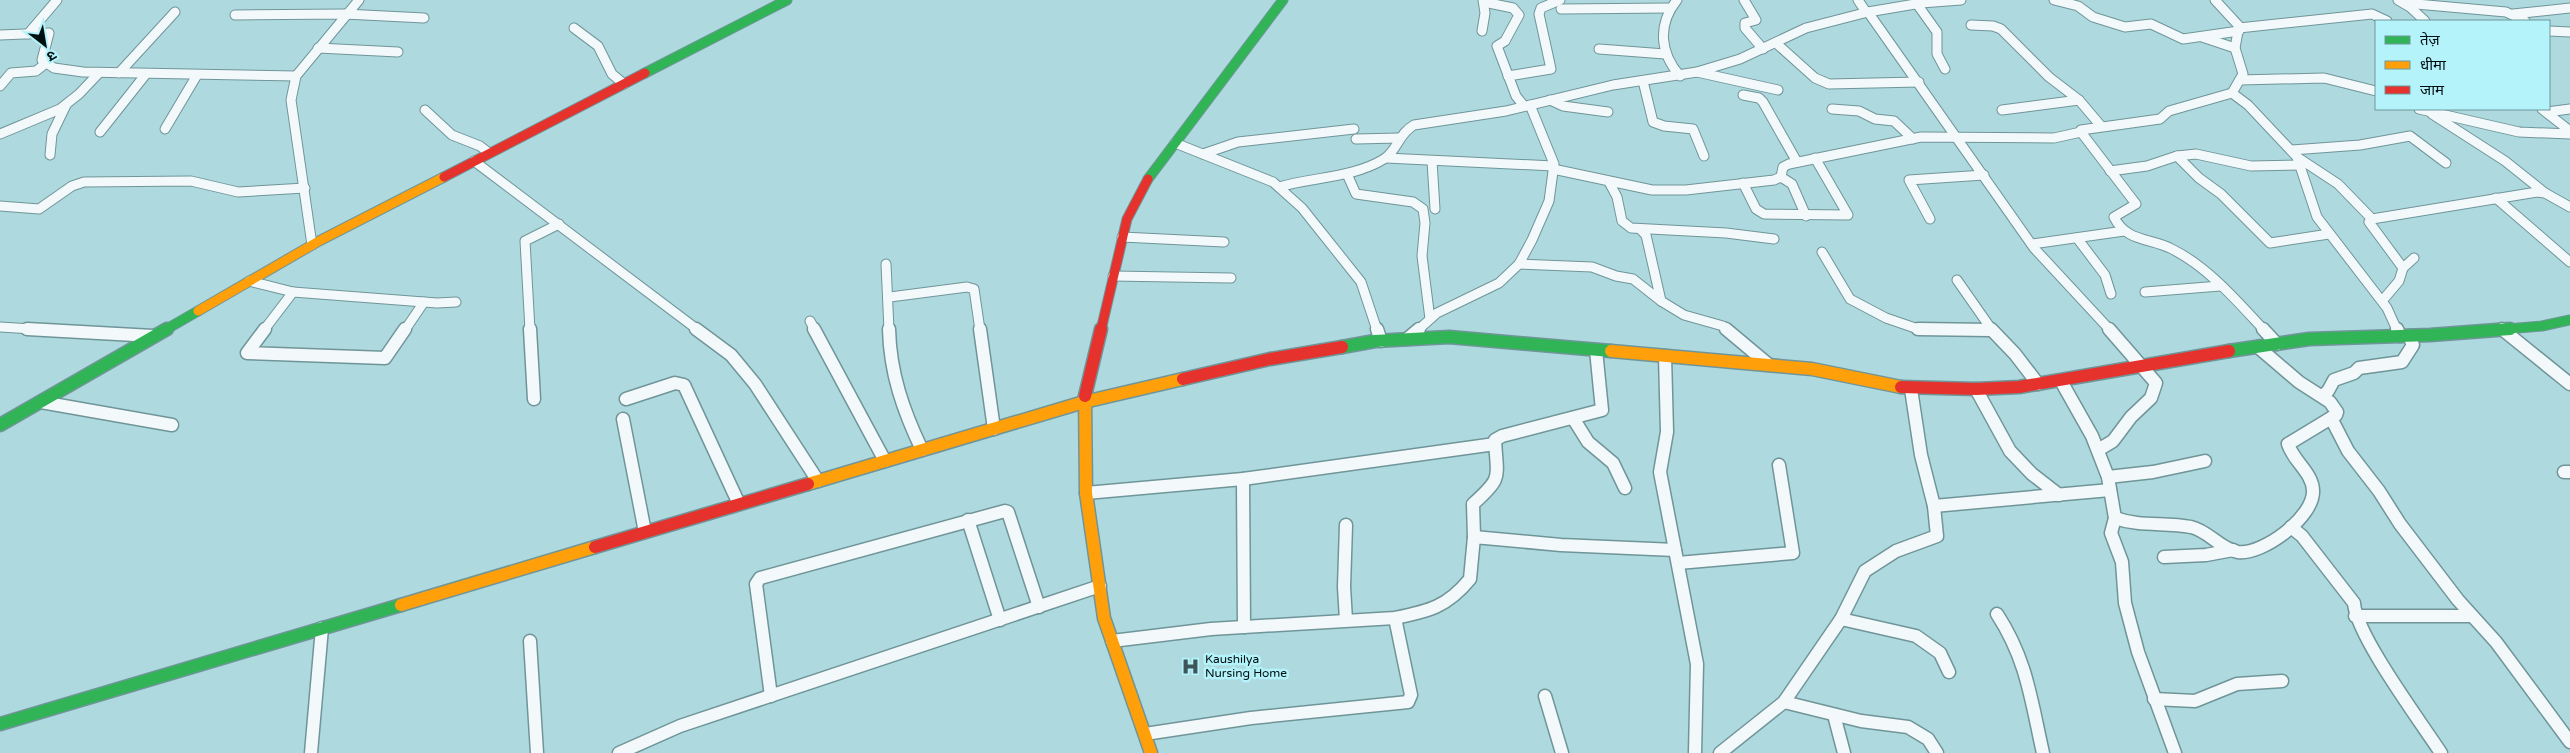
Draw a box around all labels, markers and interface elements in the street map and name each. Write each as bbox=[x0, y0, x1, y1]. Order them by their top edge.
north arrow bbox=[20, 20, 70, 70]
legend bbox=[2375, 20, 2550, 110]
text: तेज़ bbox=[2420, 31, 2441, 49]
text: उ bbox=[43, 46, 59, 66]
text: धीमा bbox=[2420, 56, 2447, 74]
text: जाम bbox=[2420, 81, 2445, 99]
place label: Kaushilya Nursing Home bbox=[1205, 652, 1287, 680]
hospital icon: Kaushilya Nursing Home bbox=[1181, 656, 1201, 676]

